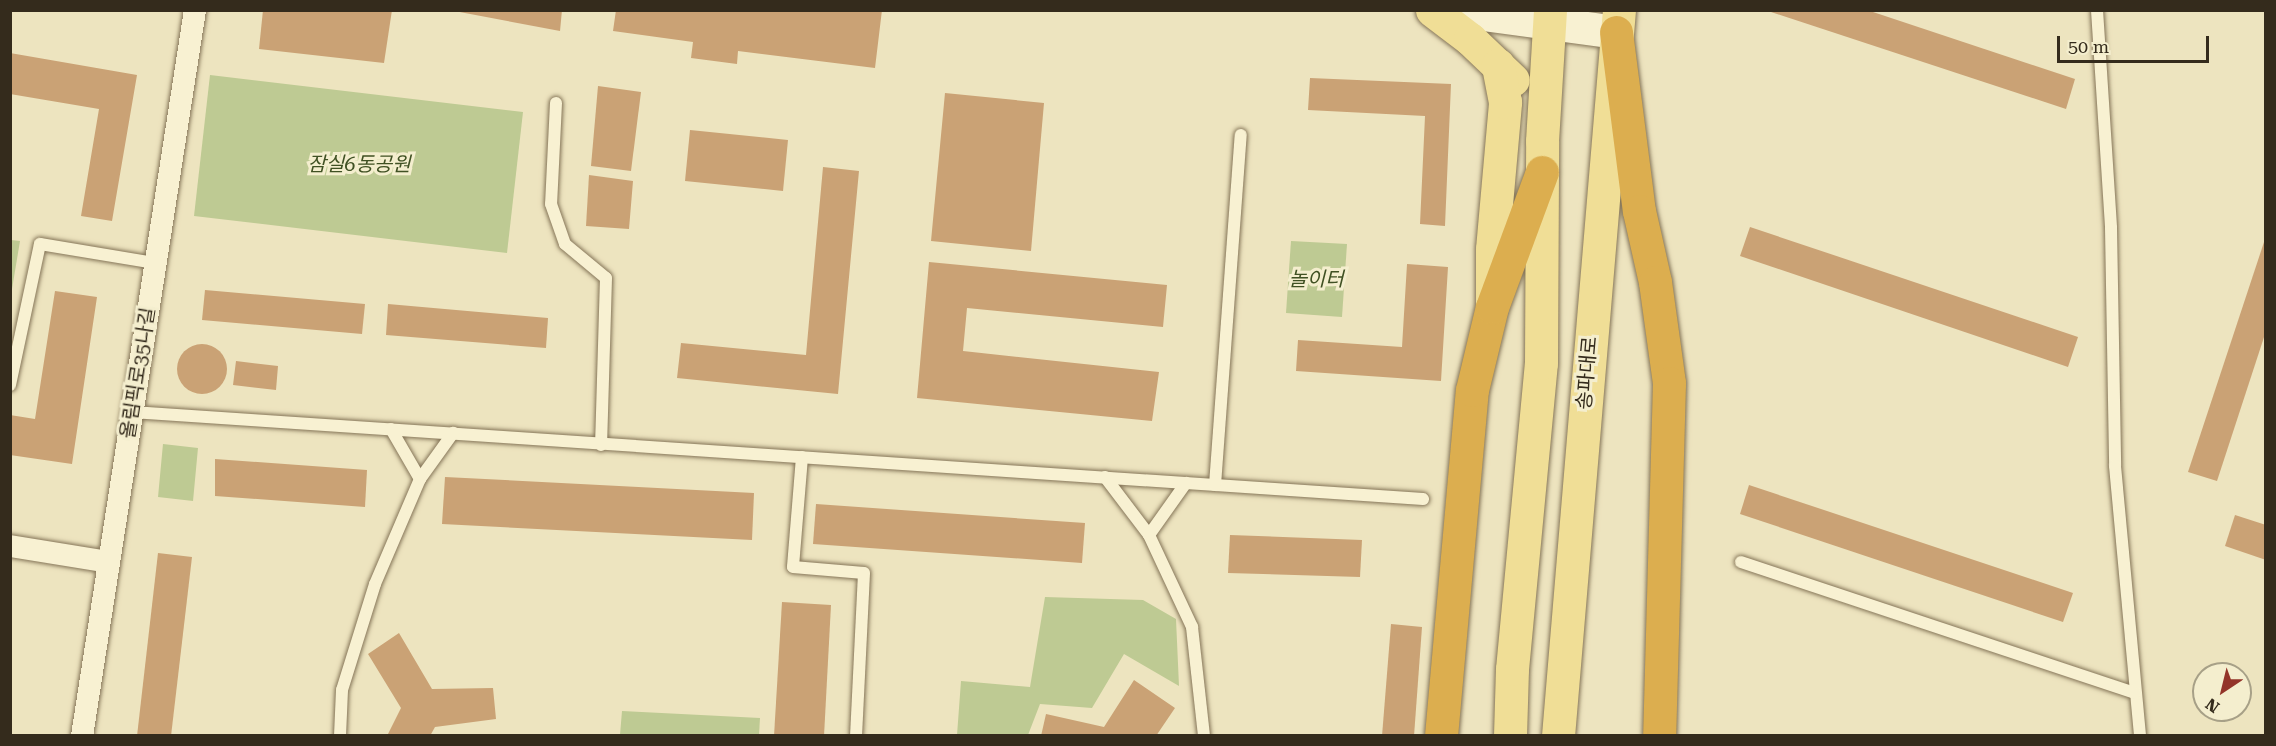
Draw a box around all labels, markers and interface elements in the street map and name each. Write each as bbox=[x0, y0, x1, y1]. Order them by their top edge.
scale bar bbox=[2060, 24, 2212, 62]
text: 50 m bbox=[2068, 36, 2109, 57]
park label: 잠실6동공원 bbox=[307, 152, 411, 176]
park label: 놀이터 bbox=[1288, 267, 1344, 291]
street label: 올림픽로35나길 bbox=[116, 306, 160, 440]
street label: 송파대로 bbox=[1572, 335, 1602, 411]
north arrow bbox=[2192, 662, 2252, 722]
text: N bbox=[2202, 694, 2223, 717]

